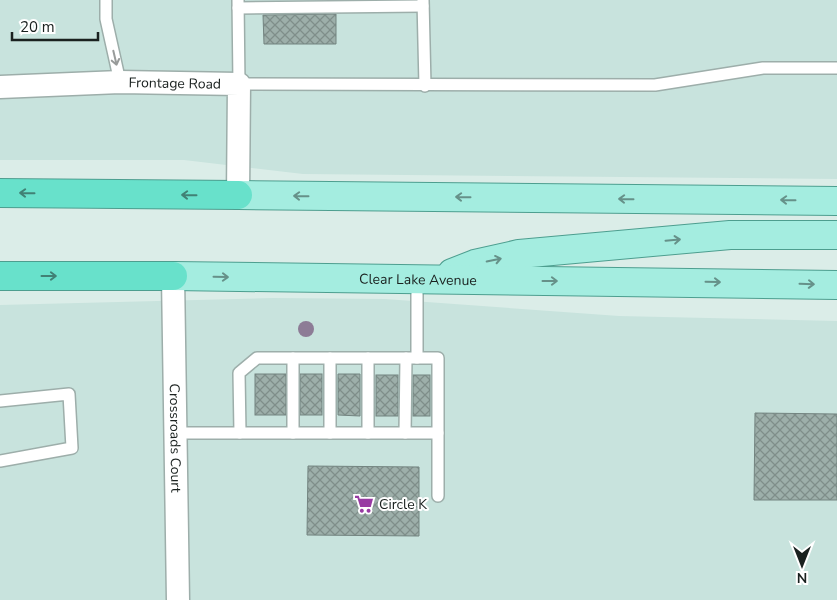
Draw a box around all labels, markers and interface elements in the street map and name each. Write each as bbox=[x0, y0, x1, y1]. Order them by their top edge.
scale bar bbox=[12, 10, 99, 42]
text: 20 m bbox=[20, 17, 55, 37]
one-way arrow bbox=[111, 50, 120, 66]
street label: Frontage Road bbox=[129, 73, 221, 94]
one-way arrow bbox=[19, 188, 36, 198]
one-way arrow bbox=[182, 190, 198, 200]
one-way arrow bbox=[293, 191, 310, 201]
one-way arrow bbox=[456, 192, 472, 202]
one-way arrow bbox=[618, 194, 634, 204]
one-way arrow bbox=[781, 195, 797, 205]
one-way arrow bbox=[665, 235, 681, 245]
one-way arrow bbox=[486, 255, 502, 264]
street label: Clear Lake Avenue bbox=[359, 270, 477, 290]
one-way arrow bbox=[40, 271, 56, 281]
one-way arrow bbox=[213, 272, 229, 282]
one-way arrow bbox=[542, 276, 558, 286]
one-way arrow bbox=[704, 278, 720, 287]
one-way arrow bbox=[799, 280, 815, 289]
street label: Crossroads Court bbox=[165, 383, 185, 493]
supermarket icon: Circle K bbox=[353, 493, 375, 515]
place label: Circle K bbox=[379, 495, 427, 514]
north arrow bbox=[777, 540, 827, 590]
text: N bbox=[797, 568, 807, 587]

